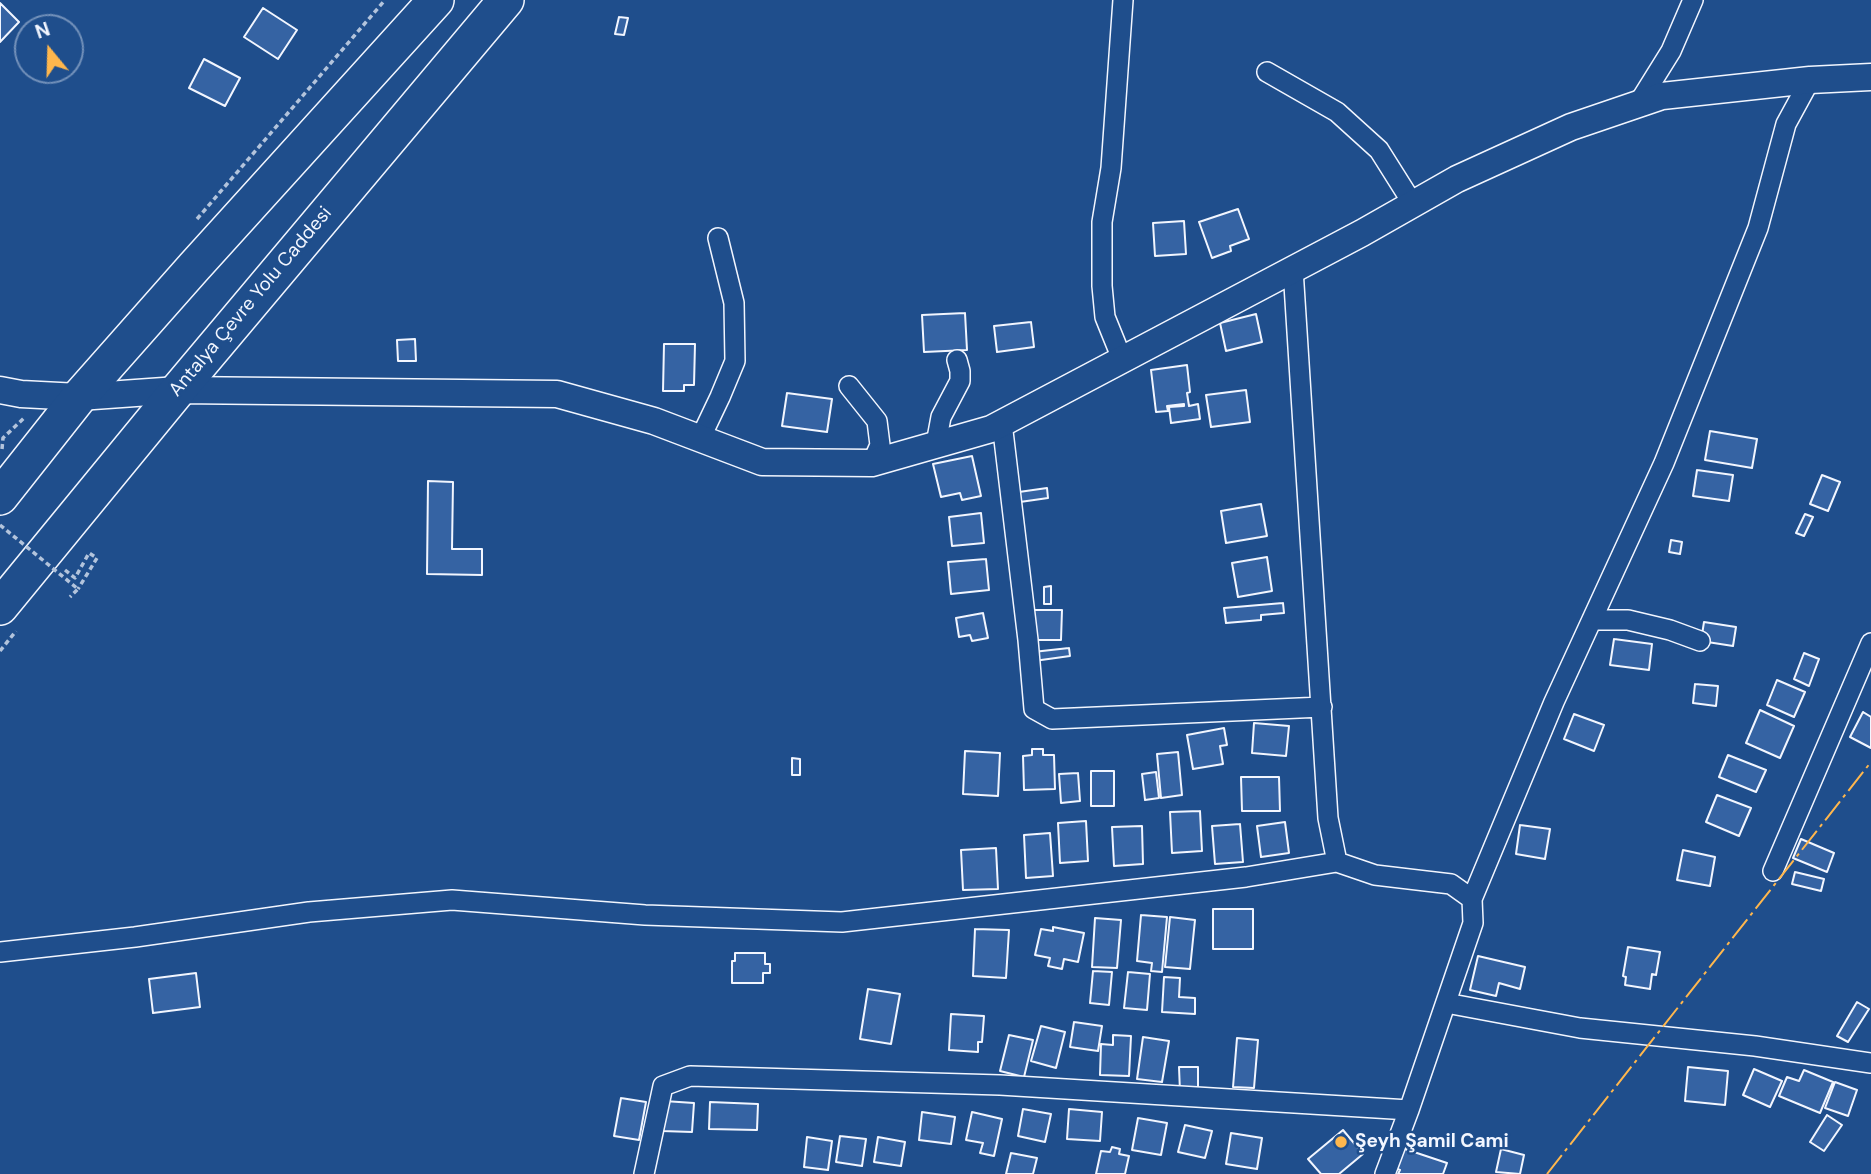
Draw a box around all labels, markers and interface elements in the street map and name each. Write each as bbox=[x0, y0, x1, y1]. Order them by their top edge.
north arrow bbox=[14, 14, 84, 84]
text: N bbox=[32, 16, 53, 45]
street label: Antalya Çevre Yolu Caddesi bbox=[165, 202, 337, 402]
place label: Şeyh Şamil Cami bbox=[1355, 1131, 1509, 1153]
marker: Şeyh Şamil Cami bbox=[1333, 1134, 1349, 1150]

